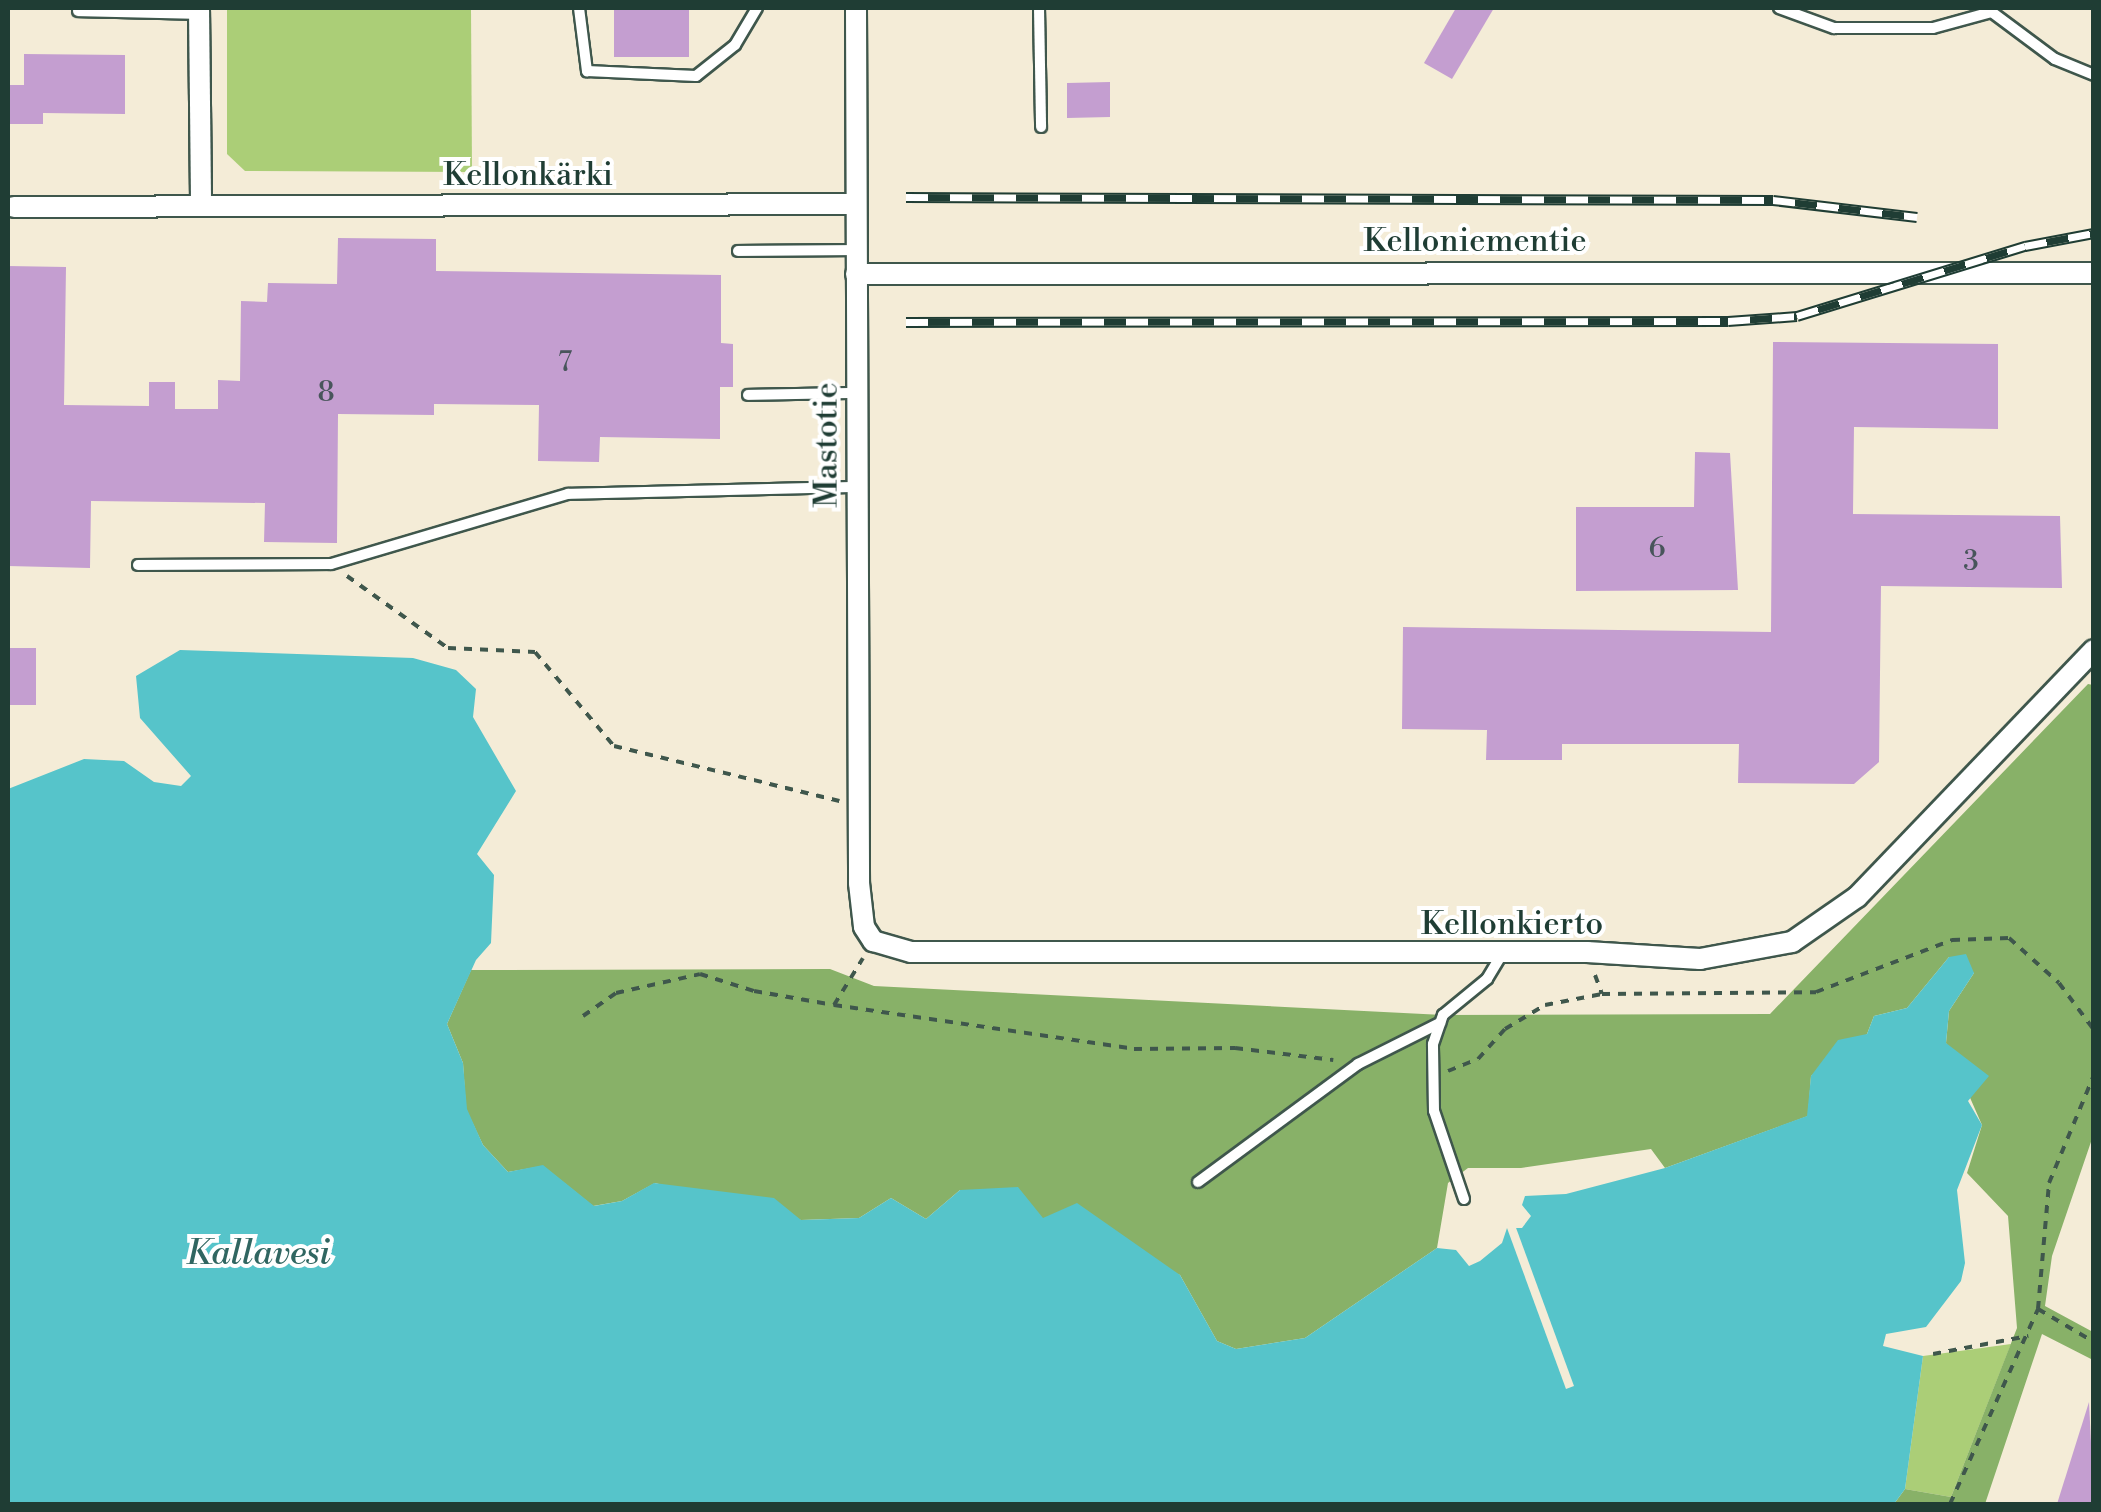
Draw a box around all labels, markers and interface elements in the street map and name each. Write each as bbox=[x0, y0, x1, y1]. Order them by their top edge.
street label: Kellonkärki bbox=[443, 156, 613, 194]
street label: Kelloniementie bbox=[1363, 222, 1587, 260]
house number: 7 bbox=[558, 346, 572, 380]
house number: 8 bbox=[317, 376, 335, 410]
street label: Mastotie bbox=[808, 382, 846, 508]
house number: 6 bbox=[1649, 532, 1665, 566]
house number: 3 bbox=[1963, 545, 1979, 579]
street label: Kellonkierto bbox=[1421, 905, 1603, 943]
water label: Kallavesi bbox=[186, 1233, 330, 1275]

